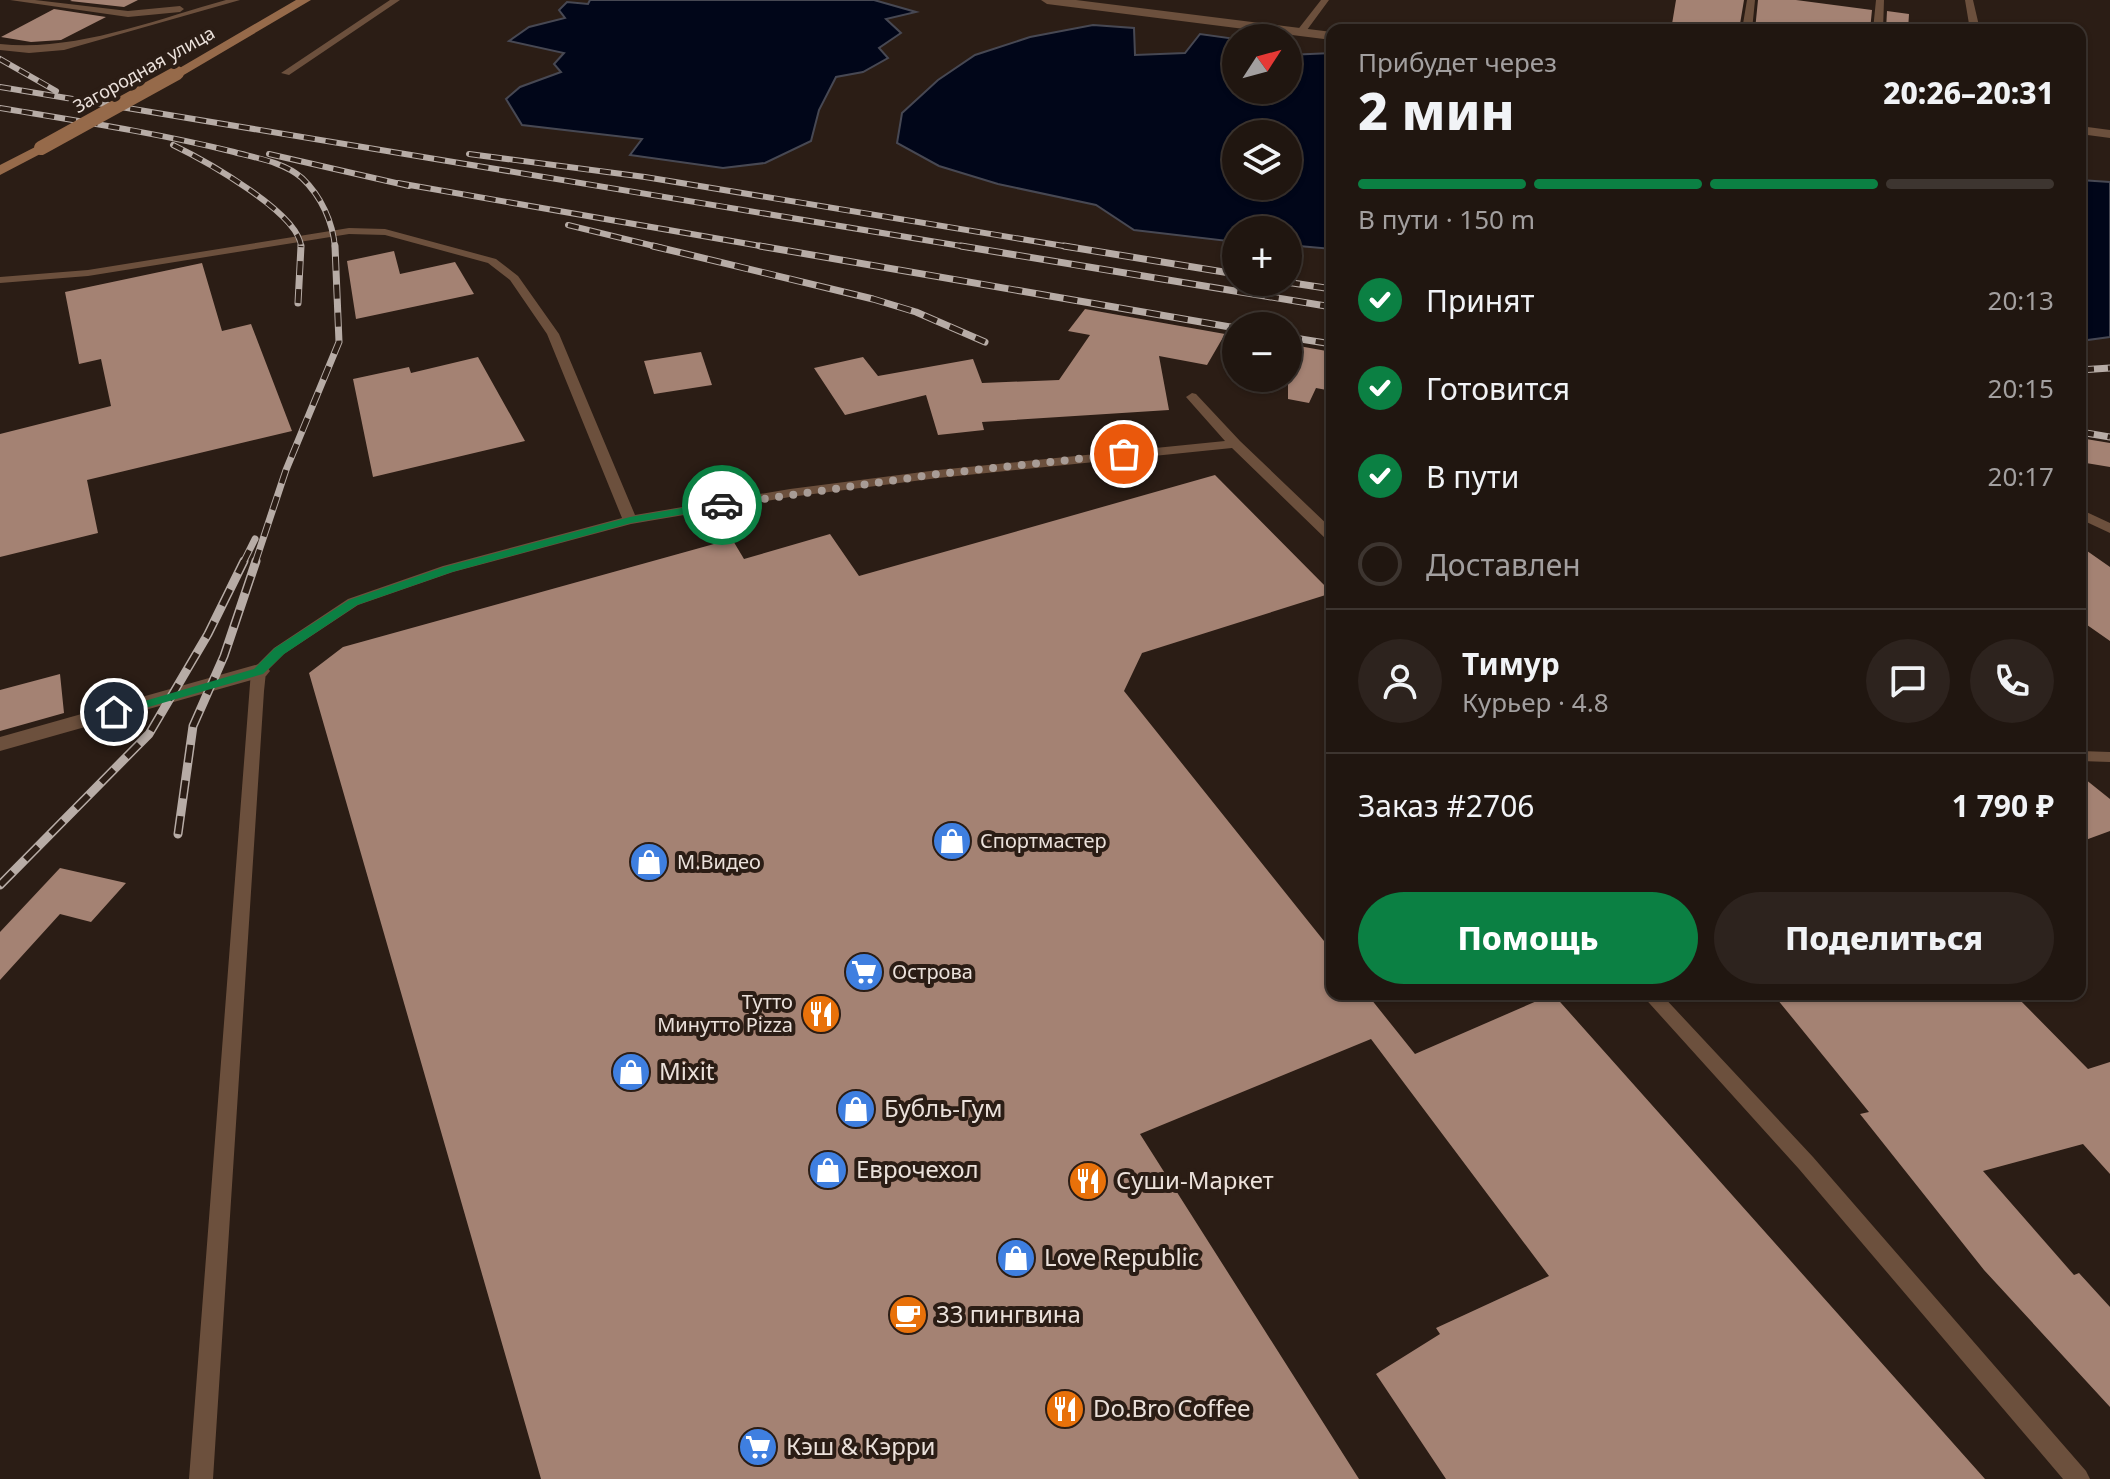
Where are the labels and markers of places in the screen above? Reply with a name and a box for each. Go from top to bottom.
pin [1090,420,1158,488]
pin [80,678,148,746]
shop icon: Спортмастер [931,820,973,862]
place label: Спортмастер [980,827,1107,854]
shop icon: М.Видео [628,841,670,883]
place label: М.Видео [677,848,761,875]
supermarket icon: Острова [843,951,885,993]
place label: Острова [892,958,973,985]
place label: Тутто Минутто Pizza [657,988,793,1038]
restaurant icon: Тутто Минутто Pizza [800,993,842,1035]
shop icon: Mixit [610,1051,652,1093]
place label: Mixit [659,1054,715,1087]
shop icon: Бубль-Гум [835,1088,877,1130]
place label: Бубль-Гум [884,1091,1002,1124]
shop icon: Еврочехол [807,1149,849,1191]
place label: Еврочехол [856,1152,979,1185]
restaurant icon: Суши-Маркет [1067,1160,1109,1202]
place label: Суши-Маркет [1116,1163,1274,1196]
shop icon: Love Republic [995,1237,1037,1279]
place label: Love Republic [1044,1240,1199,1273]
cafe icon: 33 пингвина [887,1294,929,1336]
place label: 33 пингвина [936,1297,1081,1330]
restaurant icon: Do.Bro Coffee [1044,1388,1086,1430]
place label: Do.Bro Coffee [1093,1391,1251,1424]
supermarket icon: Кэш & Кэрри [737,1426,779,1468]
place label: Кэш & Кэрри [786,1429,935,1462]

